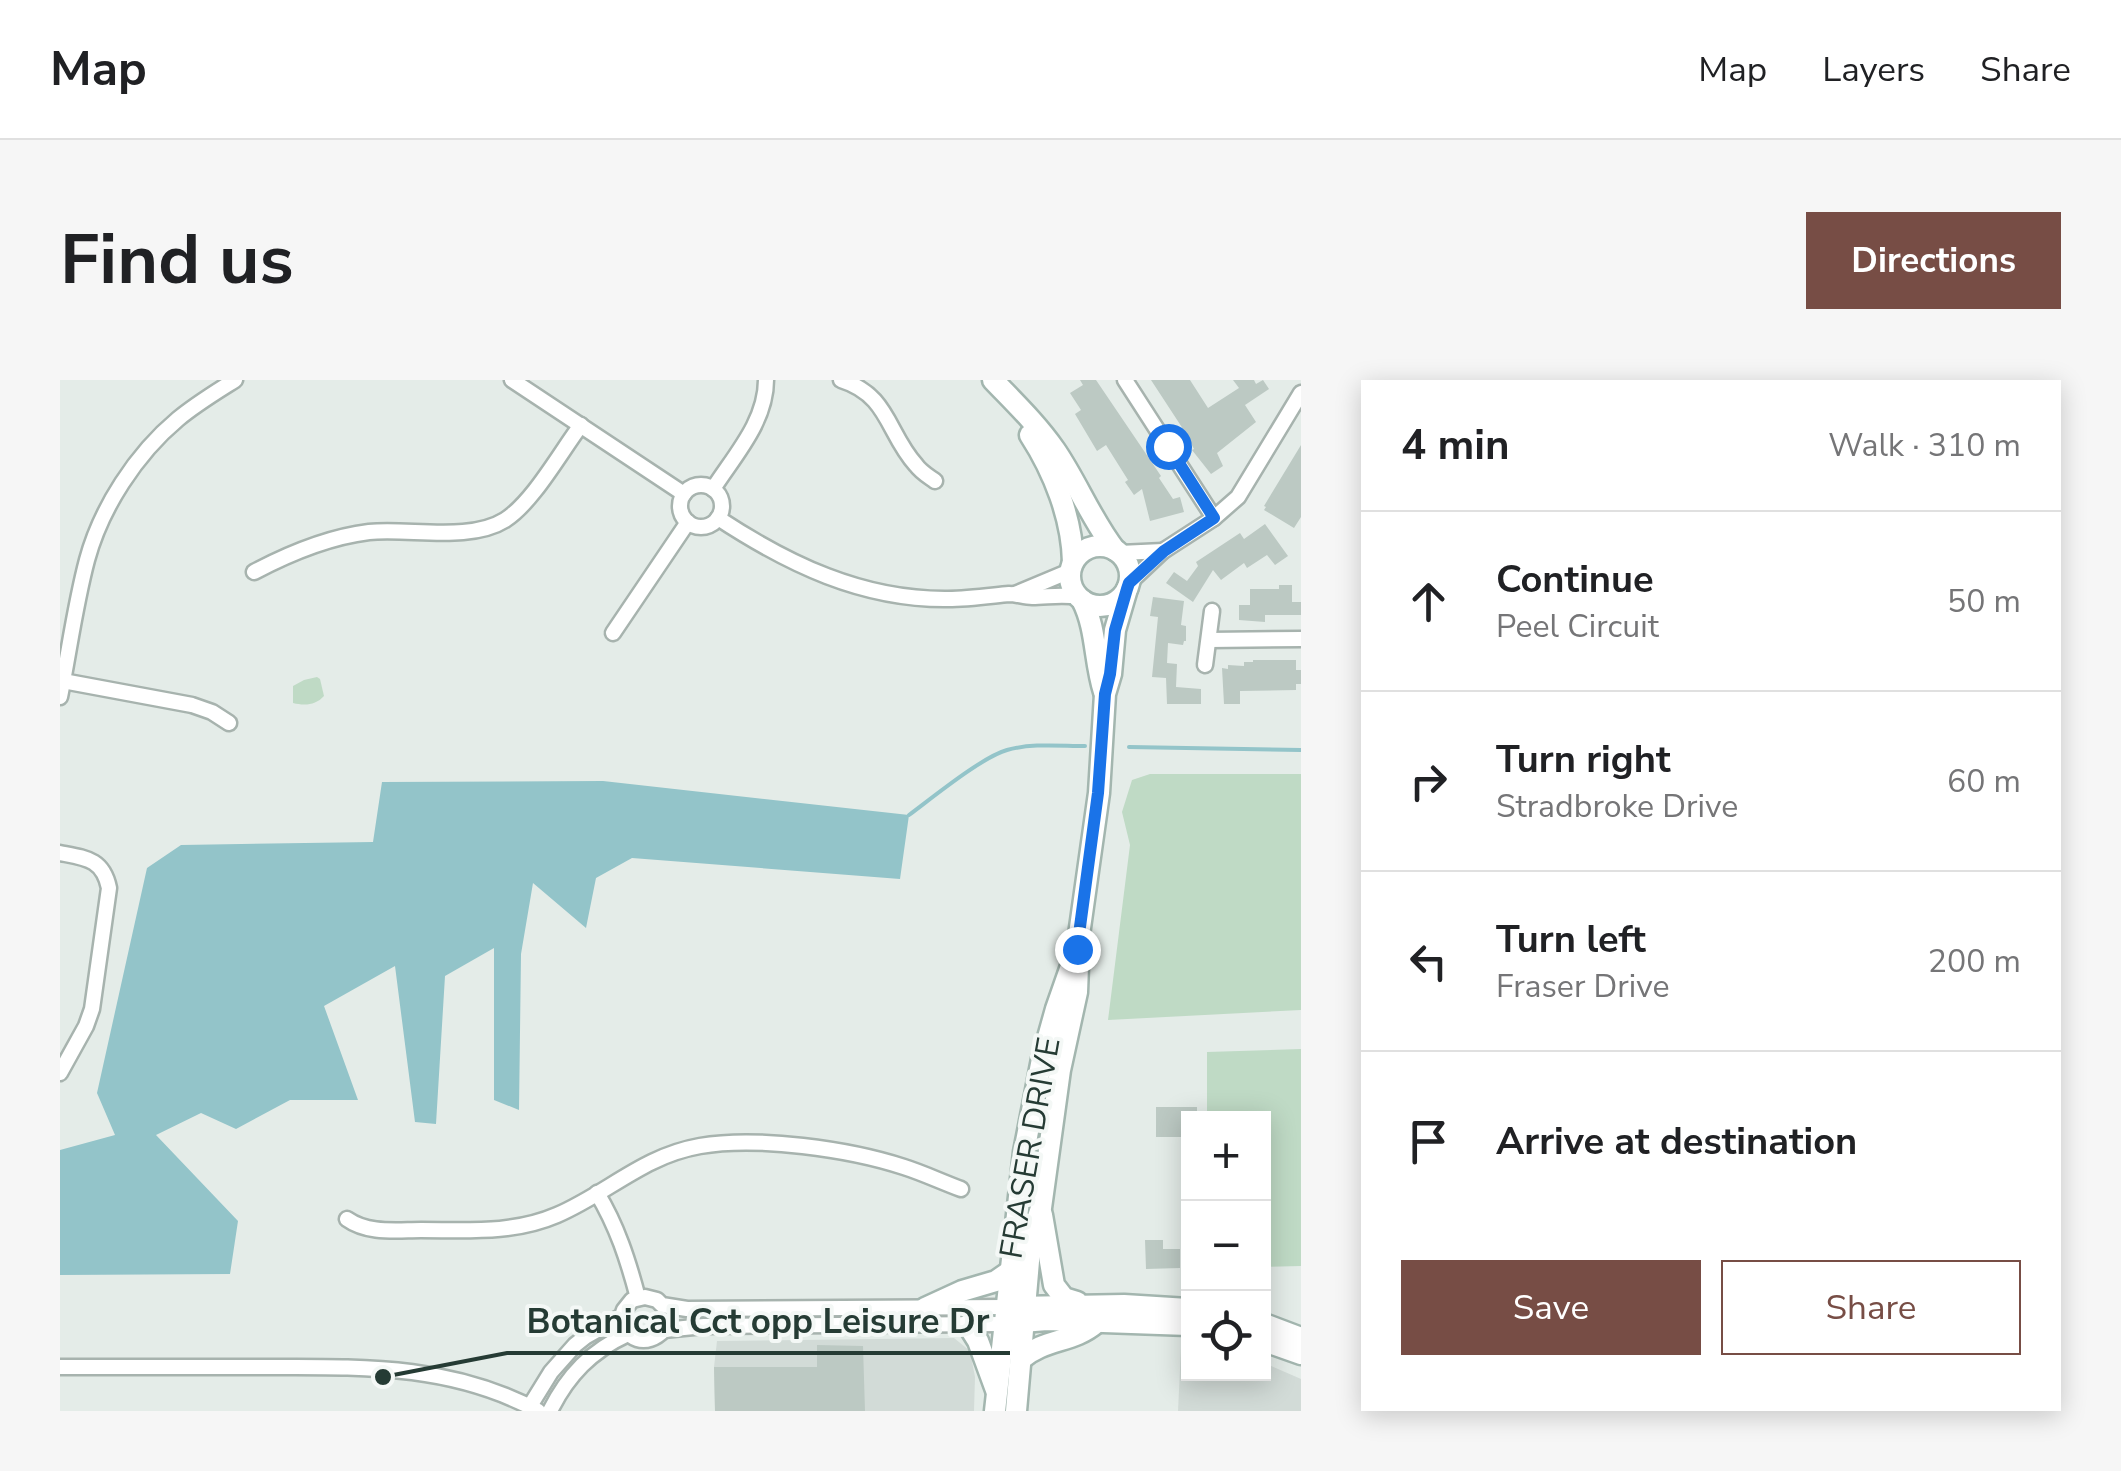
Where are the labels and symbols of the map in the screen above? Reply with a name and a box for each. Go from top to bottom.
route start [1146,424,1192,470]
route end [1055,927,1101,973]
street label: FRASER DRIVE [989,1034,1071,1262]
callout: Botanical Cct opp Leisure Dr [507,1288,1010,1353]
text: Botanical Cct opp Leisure Dr [527,1298,990,1345]

